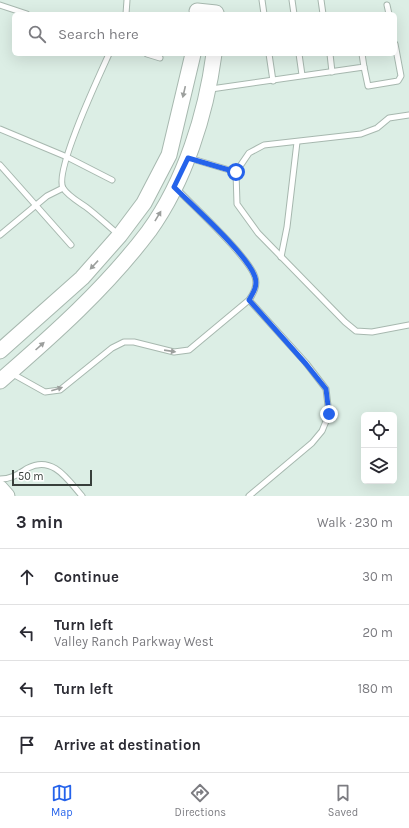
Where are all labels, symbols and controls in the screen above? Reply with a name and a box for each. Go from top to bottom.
search box [12,12,397,56]
icon: search [26,23,48,45]
text: Search here [58,25,139,43]
one-way arrow [181,86,187,98]
route start [227,163,245,181]
one-way arrow [154,210,161,222]
one-way arrow [90,260,99,270]
one-way arrow [34,341,45,350]
one-way arrow [164,348,176,354]
one-way arrow [52,386,64,392]
route end [320,405,338,423]
map controls [361,412,397,484]
button: locate [361,412,397,448]
button: layers [361,448,397,484]
scale bar [12,468,92,487]
text: 50 m [18,470,44,483]
text: 3 min [16,512,63,532]
text: Walk · 230 m [317,515,393,530]
icon: ahead [16,566,38,588]
text: Continue [54,568,119,586]
text: 30 m [362,569,393,584]
text: Turn left [54,616,113,634]
icon: left [16,622,38,644]
text: 20 m [363,625,393,640]
text: Valley Ranch Parkway West [54,634,213,649]
icon: left [16,678,38,700]
text: Turn left [54,680,113,698]
text: 180 m [358,681,393,696]
icon: arrive [16,734,38,756]
text: Arrive at destination [54,736,201,754]
tab: Map [51,782,73,819]
tab: Directions [174,782,226,819]
tab: Saved [328,782,358,819]

